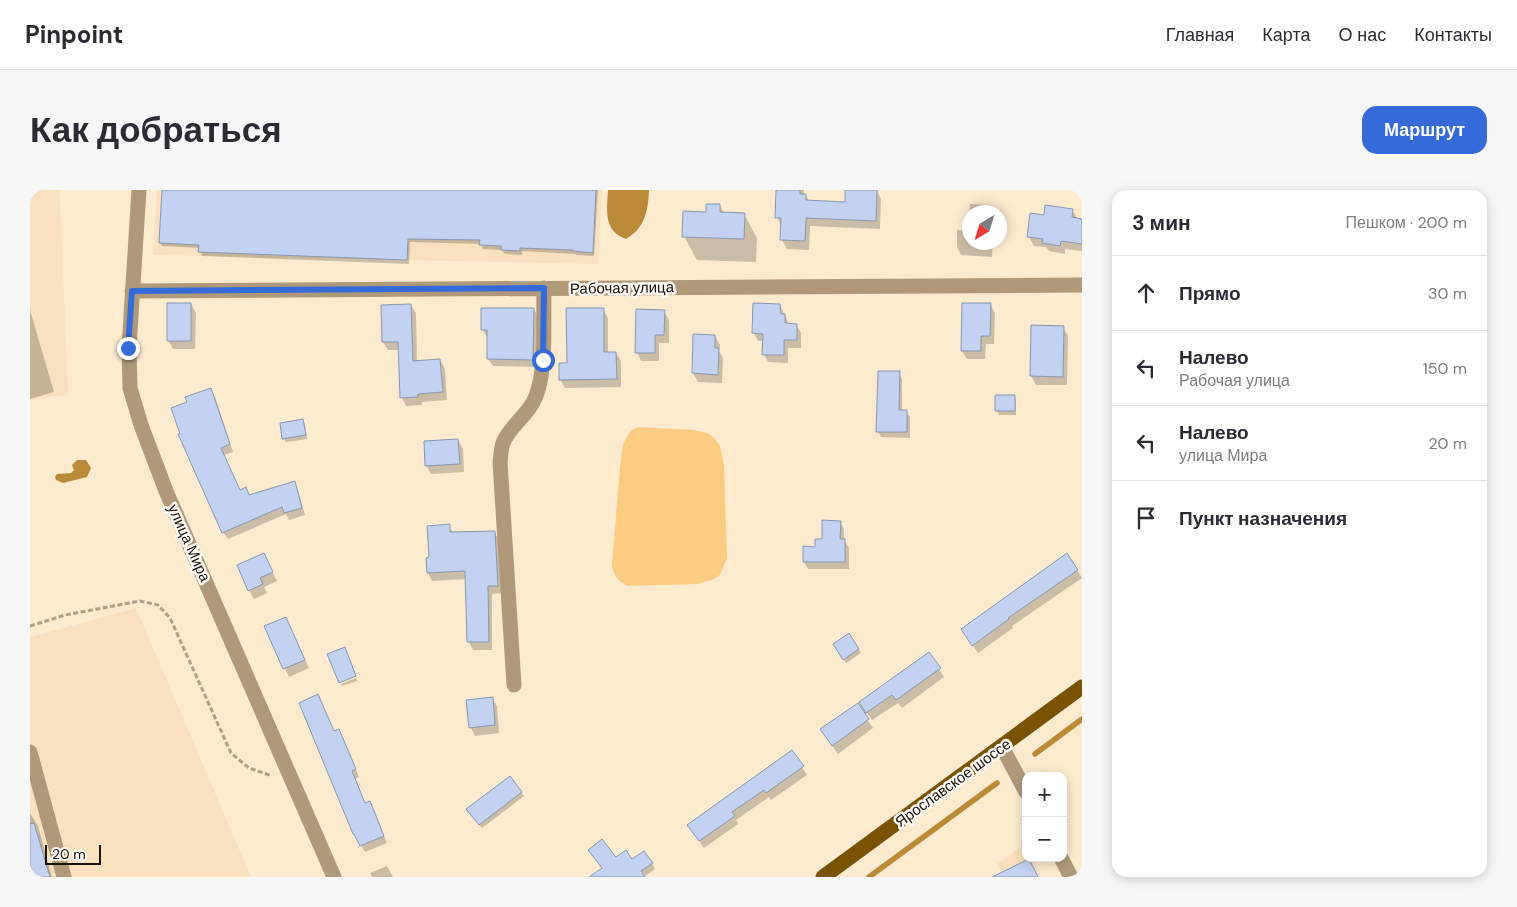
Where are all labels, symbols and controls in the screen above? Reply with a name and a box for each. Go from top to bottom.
text: Pinpoint [25,19,123,50]
text: Главная [1166,23,1234,47]
text: Карта [1262,23,1311,47]
text: О нас [1339,23,1386,47]
text: Контакты [1414,23,1492,47]
button: Маршрут [1362,106,1487,154]
text: Как добраться [30,107,282,153]
north arrow [962,205,1007,250]
text: 3 мин [1132,209,1191,237]
text: Пешком · 200 m [1346,212,1467,233]
street label: Рабочая улица [570,277,675,299]
icon: ahead [1132,279,1160,307]
text: Прямо [1179,281,1241,306]
text: 30 m [1428,283,1467,304]
route end [117,337,140,360]
text: Налево [1179,345,1249,370]
route start [532,349,555,372]
icon: left [1132,354,1160,382]
text: 150 m [1423,358,1467,379]
text: Рабочая улица [1179,370,1290,391]
text: Налево [1179,420,1249,445]
icon: left [1132,429,1160,457]
text: 20 m [1428,433,1467,454]
text: улица Мира [1179,445,1267,466]
street label: улица Мира [163,501,215,585]
icon: arrive [1132,504,1160,532]
text: Пункт назначения [1179,506,1347,531]
street label: Ярославское шоссе [891,734,1015,832]
map controls [1022,772,1067,862]
button: + [1022,772,1067,817]
button: − [1022,817,1067,862]
scale bar [45,842,101,865]
text: 20 m [52,845,86,863]

